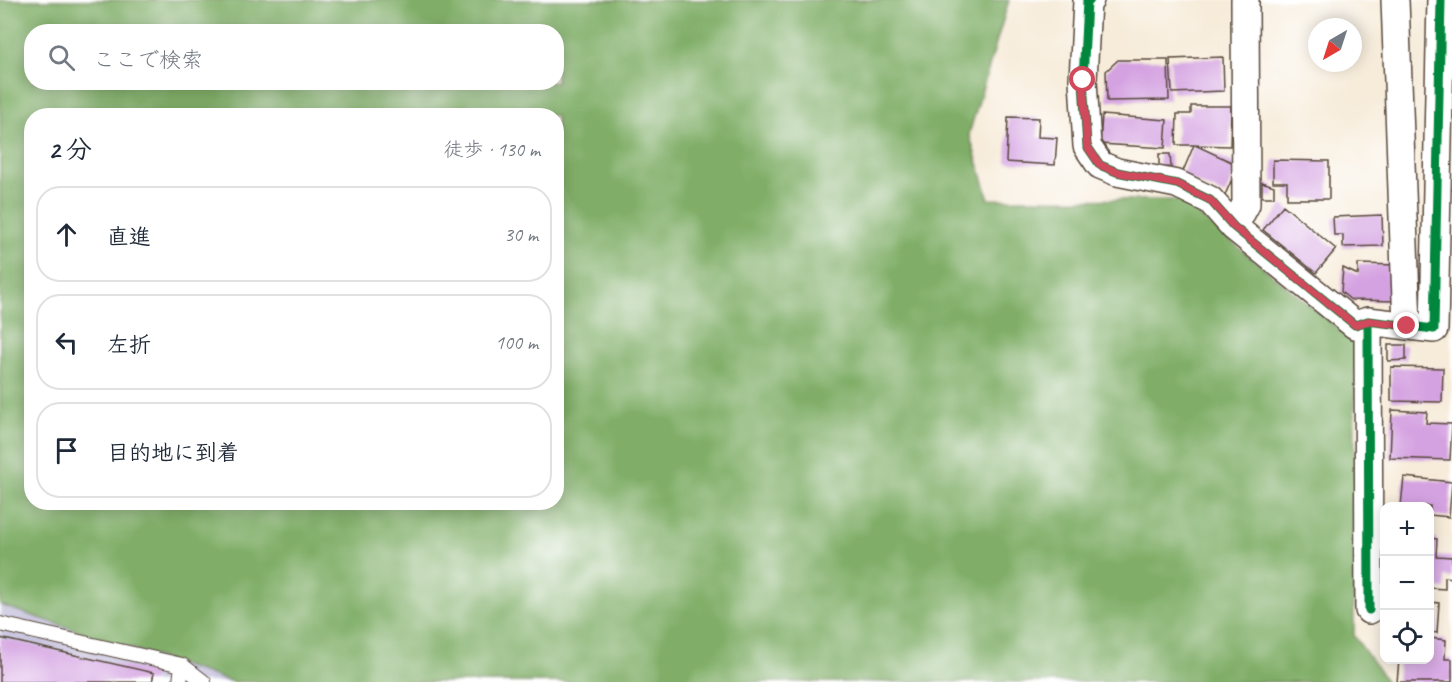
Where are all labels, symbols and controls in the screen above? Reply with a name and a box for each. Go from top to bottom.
north arrow [1308,18,1362,72]
search box [24,24,564,90]
icon: search [45,41,78,74]
text: ここで検索 [93,46,203,74]
route start [1069,66,1095,92]
text: 2 分 [48,133,92,166]
text: 徒歩 · 130 m [444,137,540,162]
icon: ahead [50,218,83,251]
text: 30 m [504,222,538,247]
text: 直進 [107,223,151,251]
route end [1393,312,1419,338]
icon: left [50,326,83,359]
text: 100 m [495,330,538,355]
text: 左折 [107,331,151,359]
icon: arrive [50,434,83,467]
text: 目的地に到着 [107,439,239,467]
map controls [1380,502,1434,664]
button: + [1380,502,1434,556]
button: − [1380,556,1434,610]
button: locate [1380,610,1434,664]

